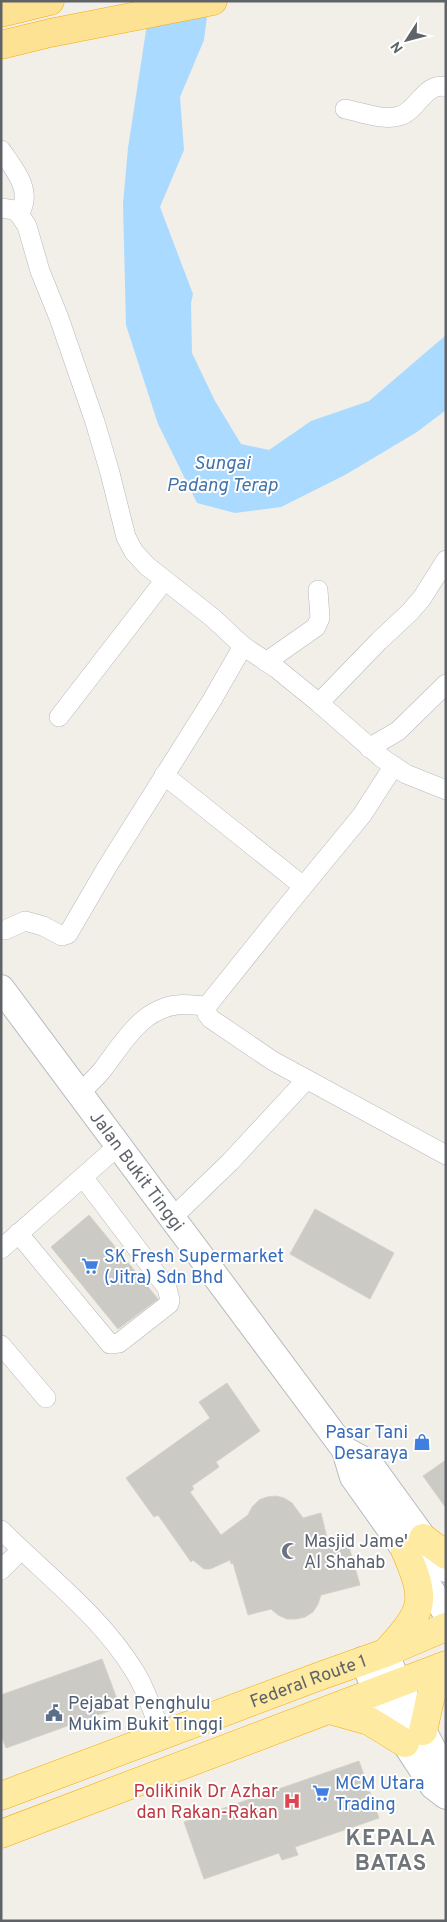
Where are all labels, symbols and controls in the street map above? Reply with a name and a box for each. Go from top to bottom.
north arrow [382,15,432,65]
text: N [388,38,408,56]
water label: Sungai Padang Terap [166,452,278,498]
street label: Jalan Bukit Tinggi [84,1107,188,1237]
place label: SK Fresh Supermarket (Jitra) Sdn Bhd [104,1246,284,1290]
supermarket icon: SK Fresh Supermarket (Jitra) Sdn Bhd [80,1256,100,1276]
place label: Pasar Tani Desaraya [325,1422,408,1466]
shop icon: Pasar Tani Desaraya [412,1432,432,1452]
place label: Masjid Jame' Al Shahab [304,1531,408,1575]
mosque icon: Masjid Jame' Al Shahab [280,1541,300,1561]
street label: Federal Route 1 [247,1650,370,1714]
place label: Pejabat Penghulu Mukim Bukit Tinggi [68,1693,223,1737]
public building icon: Pejabat Penghulu Mukim Bukit Tinggi [44,1703,64,1723]
place label: MCM Utara Trading [335,1773,425,1817]
place label: Polikinik Dr Azhar dan Rakan-Rakan [134,1781,278,1825]
supermarket icon: MCM Utara Trading [311,1783,331,1803]
hospital icon: Polikinik Dr Azhar dan Rakan-Rakan [282,1791,302,1811]
district label: KEPALA BATAS [345,1826,437,1878]

